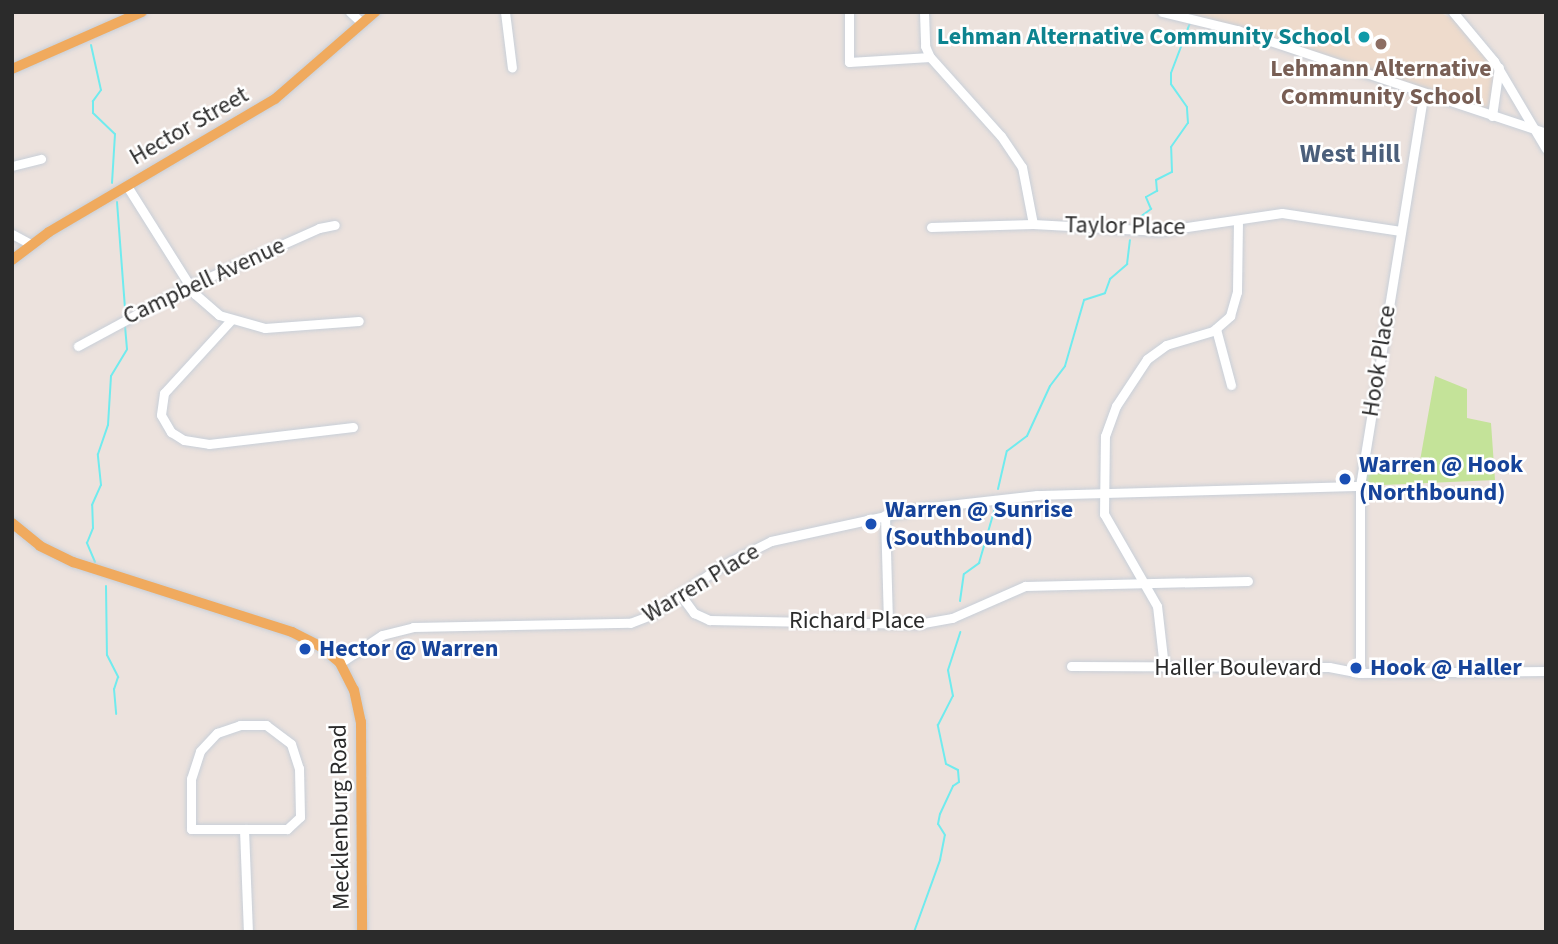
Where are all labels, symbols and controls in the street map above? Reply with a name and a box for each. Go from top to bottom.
place label: Lehman Alternative Community School [937,23,1350,51]
marker: Lehman Alternative Community School [1356,29,1372,45]
marker: Lehmann Alternative Community School [1373,36,1389,52]
place label: Lehmann Alternative Community School [1270,55,1492,111]
street label: Hector Street [125,80,253,172]
district label: West Hill [1300,138,1400,170]
street label: Taylor Place [1064,211,1186,241]
street label: Campbell Avenue [119,231,289,331]
street label: Hook Place [1356,303,1402,419]
place label: Warren @ Hook (Northbound) [1359,451,1523,507]
marker: Warren @ Hook (Northbound) [1337,471,1353,487]
place label: Warren @ Sunrise (Southbound) [885,496,1073,552]
marker: Warren @ Sunrise (Southbound) [863,516,879,532]
street label: Warren Place [637,537,765,629]
street label: Richard Place [789,607,925,635]
place label: Hector @ Warren [319,635,498,663]
marker: Hector @ Warren [297,641,313,657]
street label: Haller Boulevard [1154,654,1322,682]
place label: Hook @ Haller [1370,654,1522,682]
marker: Hook @ Haller [1348,660,1364,676]
street label: Mecklenburg Road [324,724,356,910]

